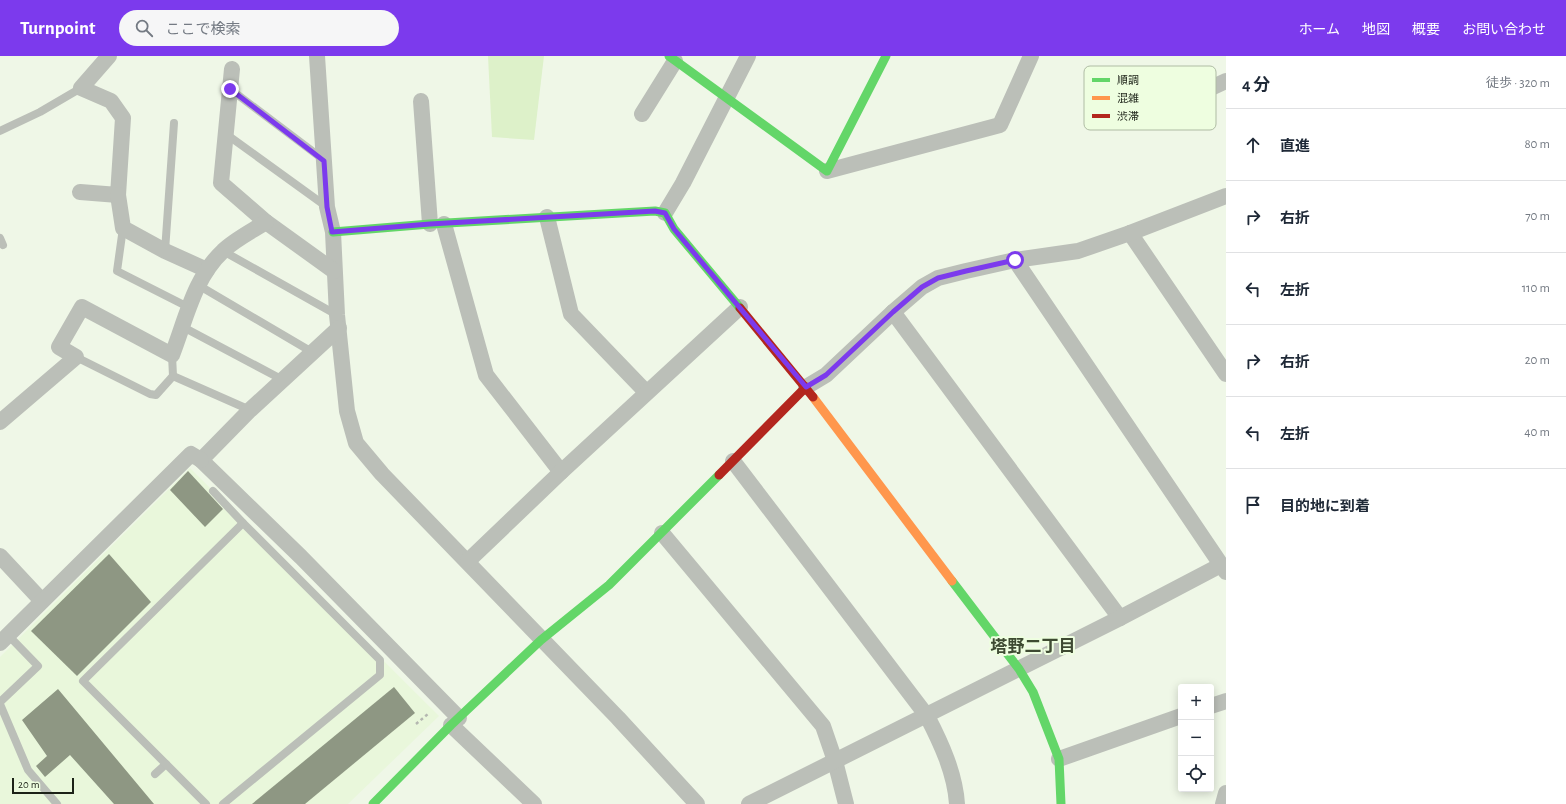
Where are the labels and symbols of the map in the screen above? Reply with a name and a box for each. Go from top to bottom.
legend [1084,66,1216,130]
text: 順調 [1117,75,1139,86]
route end [221,80,239,98]
text: 混雑 [1117,92,1139,104]
text: 渋滞 [1117,111,1139,122]
route start [1006,251,1024,269]
district label: 塔野二丁目 [991,637,1076,655]
scale bar [12,776,74,795]

